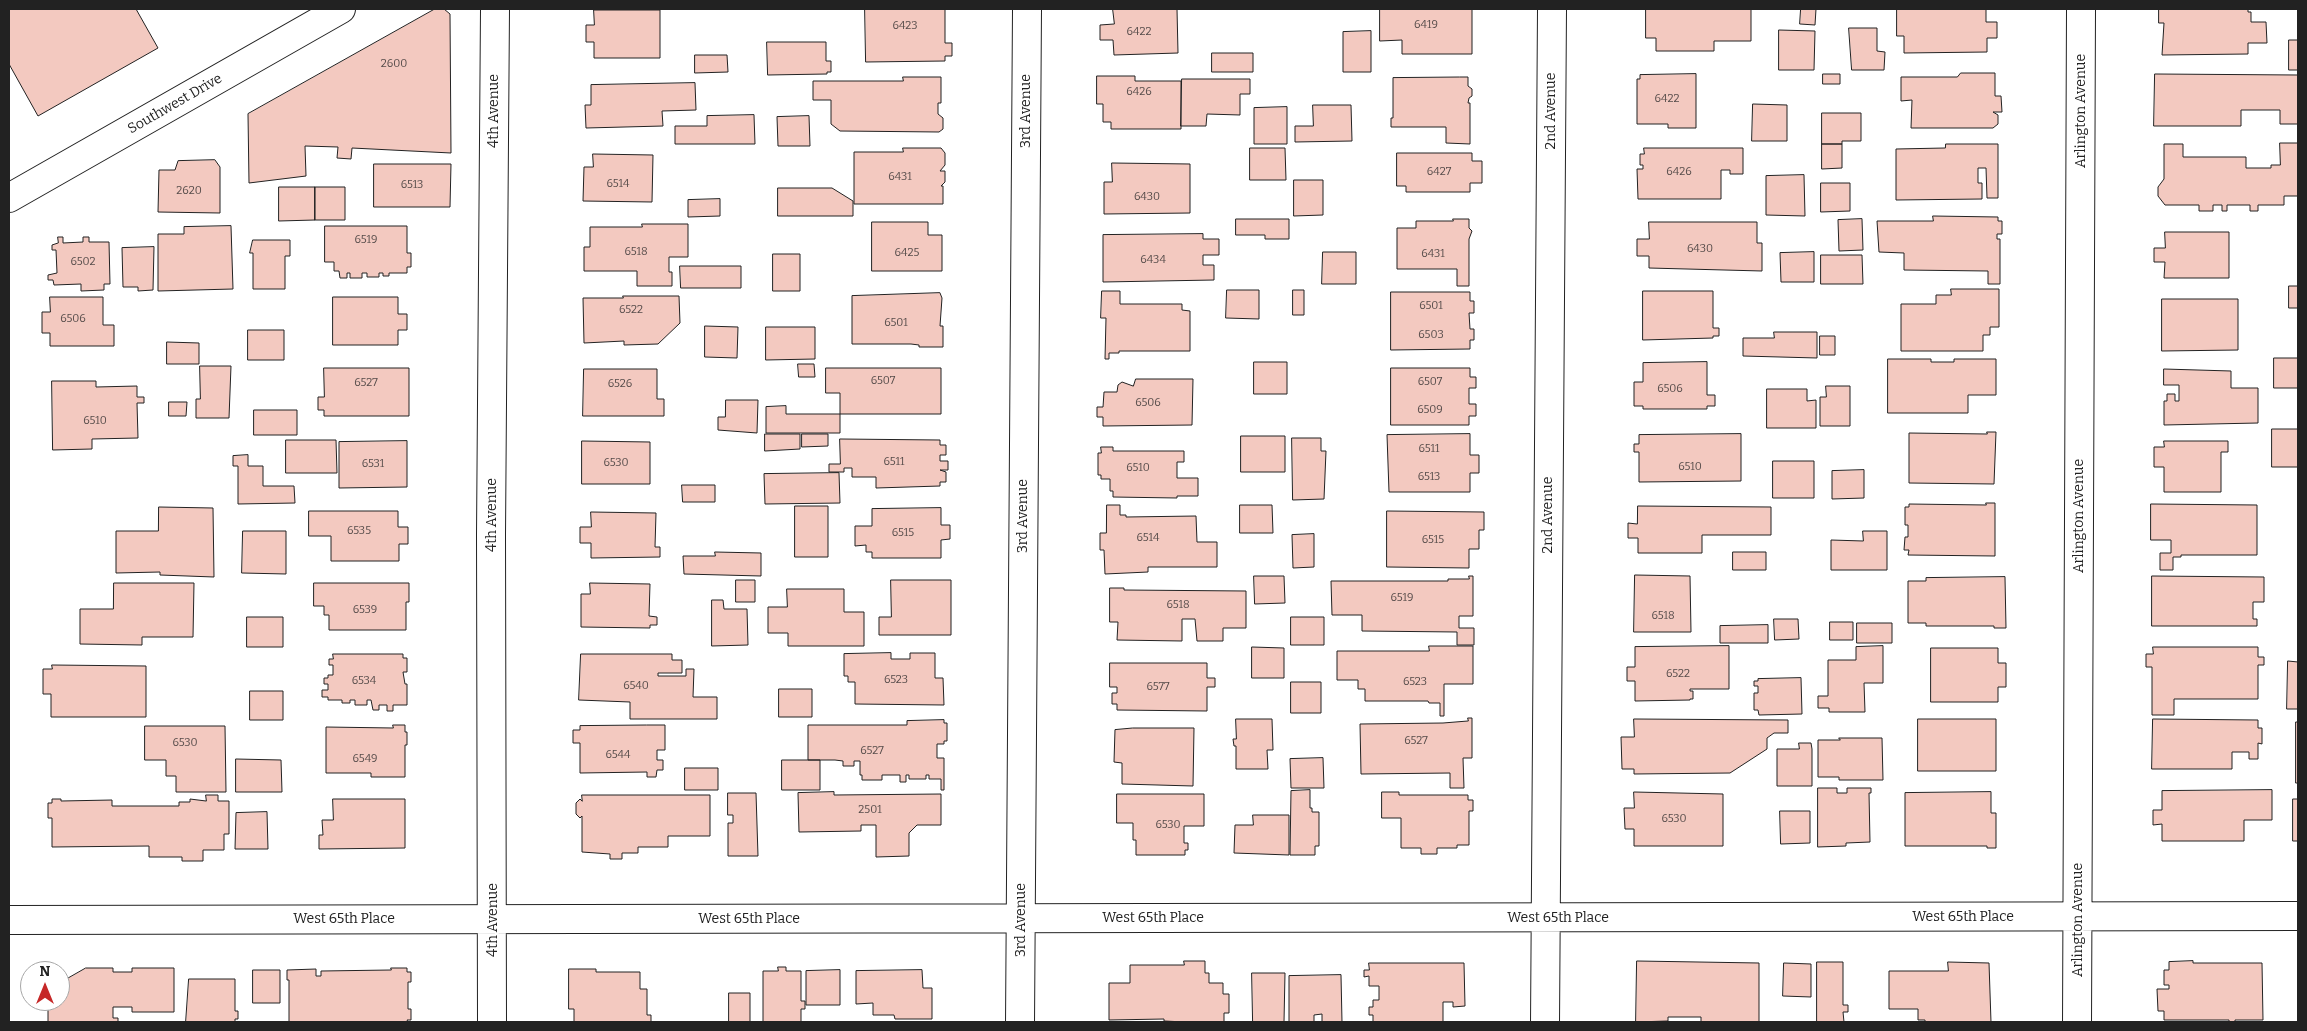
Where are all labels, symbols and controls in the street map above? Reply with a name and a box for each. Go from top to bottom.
house number: 6419 [1414,18,1438,32]
house number: 6423 [892,19,918,33]
house number: 6422 [1127,25,1151,39]
street label: Arlington Avenue [2073,54,2089,168]
house number: 2600 [381,57,407,71]
street label: Southwest Drive [125,70,225,138]
street label: 2nd Avenue [1543,73,1559,149]
street label: 4th Avenue [486,74,502,148]
street label: 3rd Avenue [1018,74,1034,148]
house number: 6426 [1126,85,1152,99]
house number: 6422 [1655,92,1679,106]
house number: 6427 [1427,165,1451,179]
house number: 6426 [1666,165,1692,179]
house number: 6431 [888,170,912,184]
house number: 6514 [607,177,629,191]
house number: 6513 [401,178,423,192]
house number: 2620 [176,184,202,198]
house number: 6430 [1134,190,1160,204]
house number: 6519 [355,233,377,247]
house number: 6430 [1687,242,1713,256]
house number: 6518 [624,245,648,259]
house number: 6425 [895,246,919,260]
house number: 6431 [1421,247,1445,261]
house number: 6434 [1140,253,1166,267]
house number: 6502 [70,255,96,269]
house number: 6501 [1419,299,1443,313]
house number: 6522 [619,303,643,317]
house number: 6506 [60,312,86,326]
house number: 6501 [884,316,908,330]
house number: 6503 [1418,328,1444,342]
house number: 6507 [871,374,895,388]
house number: 6507 [1418,375,1442,389]
house number: 6527 [354,376,378,390]
house number: 6526 [608,377,632,391]
house number: 6506 [1657,382,1683,396]
house number: 6506 [1135,396,1161,410]
house number: 6509 [1417,403,1443,417]
house number: 6510 [83,414,107,428]
house number: 6511 [1419,442,1439,456]
house number: 6511 [884,455,904,469]
house number: 6530 [603,456,629,470]
house number: 6531 [362,457,384,471]
street label: Arlington Avenue [2071,459,2087,573]
house number: 6510 [1678,460,1702,474]
house number: 6510 [1126,461,1150,475]
house number: 6513 [1418,470,1440,484]
street label: 2nd Avenue [1540,477,1556,553]
street label: 4th Avenue [484,478,500,552]
street label: 3rd Avenue [1015,479,1031,553]
house number: 6535 [347,524,371,538]
house number: 6515 [892,526,914,540]
house number: 6514 [1137,531,1159,545]
house number: 6515 [1422,533,1444,547]
house number: 6519 [1391,591,1413,605]
house number: 6518 [1166,598,1190,612]
house number: 6539 [353,603,377,617]
house number: 6518 [1651,609,1675,623]
house number: 6522 [1666,667,1690,681]
house number: 6523 [884,673,908,687]
house number: 6534 [352,674,376,688]
house number: 6523 [1403,675,1427,689]
house number: 6540 [623,679,649,693]
house number: 6577 [1147,680,1169,694]
house number: 6527 [1404,734,1428,748]
house number: 6530 [172,736,198,750]
house number: 6527 [860,744,884,758]
house number: 6544 [605,748,631,762]
house number: 6549 [353,752,377,766]
house number: 2501 [858,803,882,817]
house number: 6530 [1661,812,1687,826]
house number: 6530 [1155,818,1181,832]
street label: Arlington Avenue [2070,863,2086,977]
street label: 4th Avenue [485,883,501,957]
street label: 3rd Avenue [1013,883,1029,957]
street label: West 65th Place [1912,909,2014,925]
street label: West 65th Place [1102,910,1204,926]
street label: West 65th Place [1507,910,1609,926]
street label: West 65th Place [293,911,395,927]
street label: West 65th Place [698,911,800,927]
north arrow [20,961,70,1011]
text: N [40,963,50,980]

